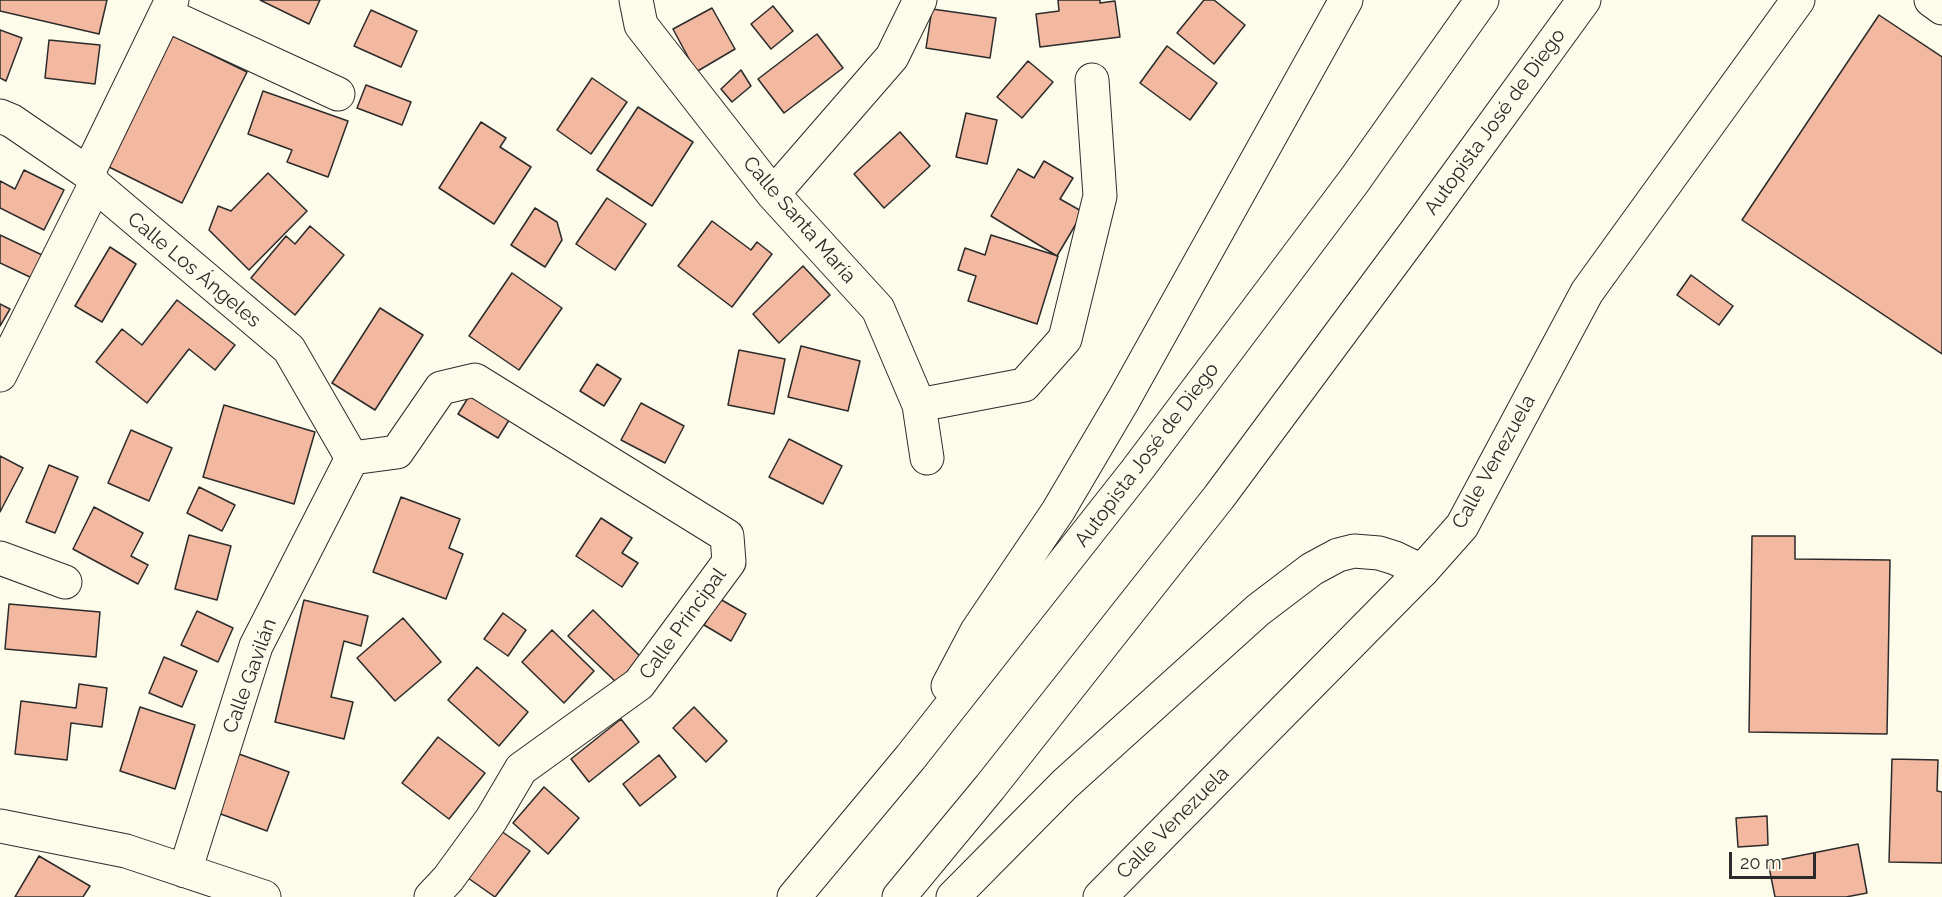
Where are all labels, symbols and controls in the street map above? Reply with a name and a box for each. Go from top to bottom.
street label: Autopista José de Diego [1419,24,1571,220]
street label: Calle Santa María [737,152,861,288]
street label: Calle Los Ángeles [122,207,266,333]
street label: Autopista José de Diego [1070,358,1224,552]
street label: Calle Venezuela [1447,391,1541,533]
street label: Calle Principal [635,564,731,684]
street label: Calle Gavilán [218,615,282,737]
street label: Calle Venezuela [1112,762,1234,884]
scale bar [1732,840,1819,878]
text: 20 m [1740,852,1782,873]

